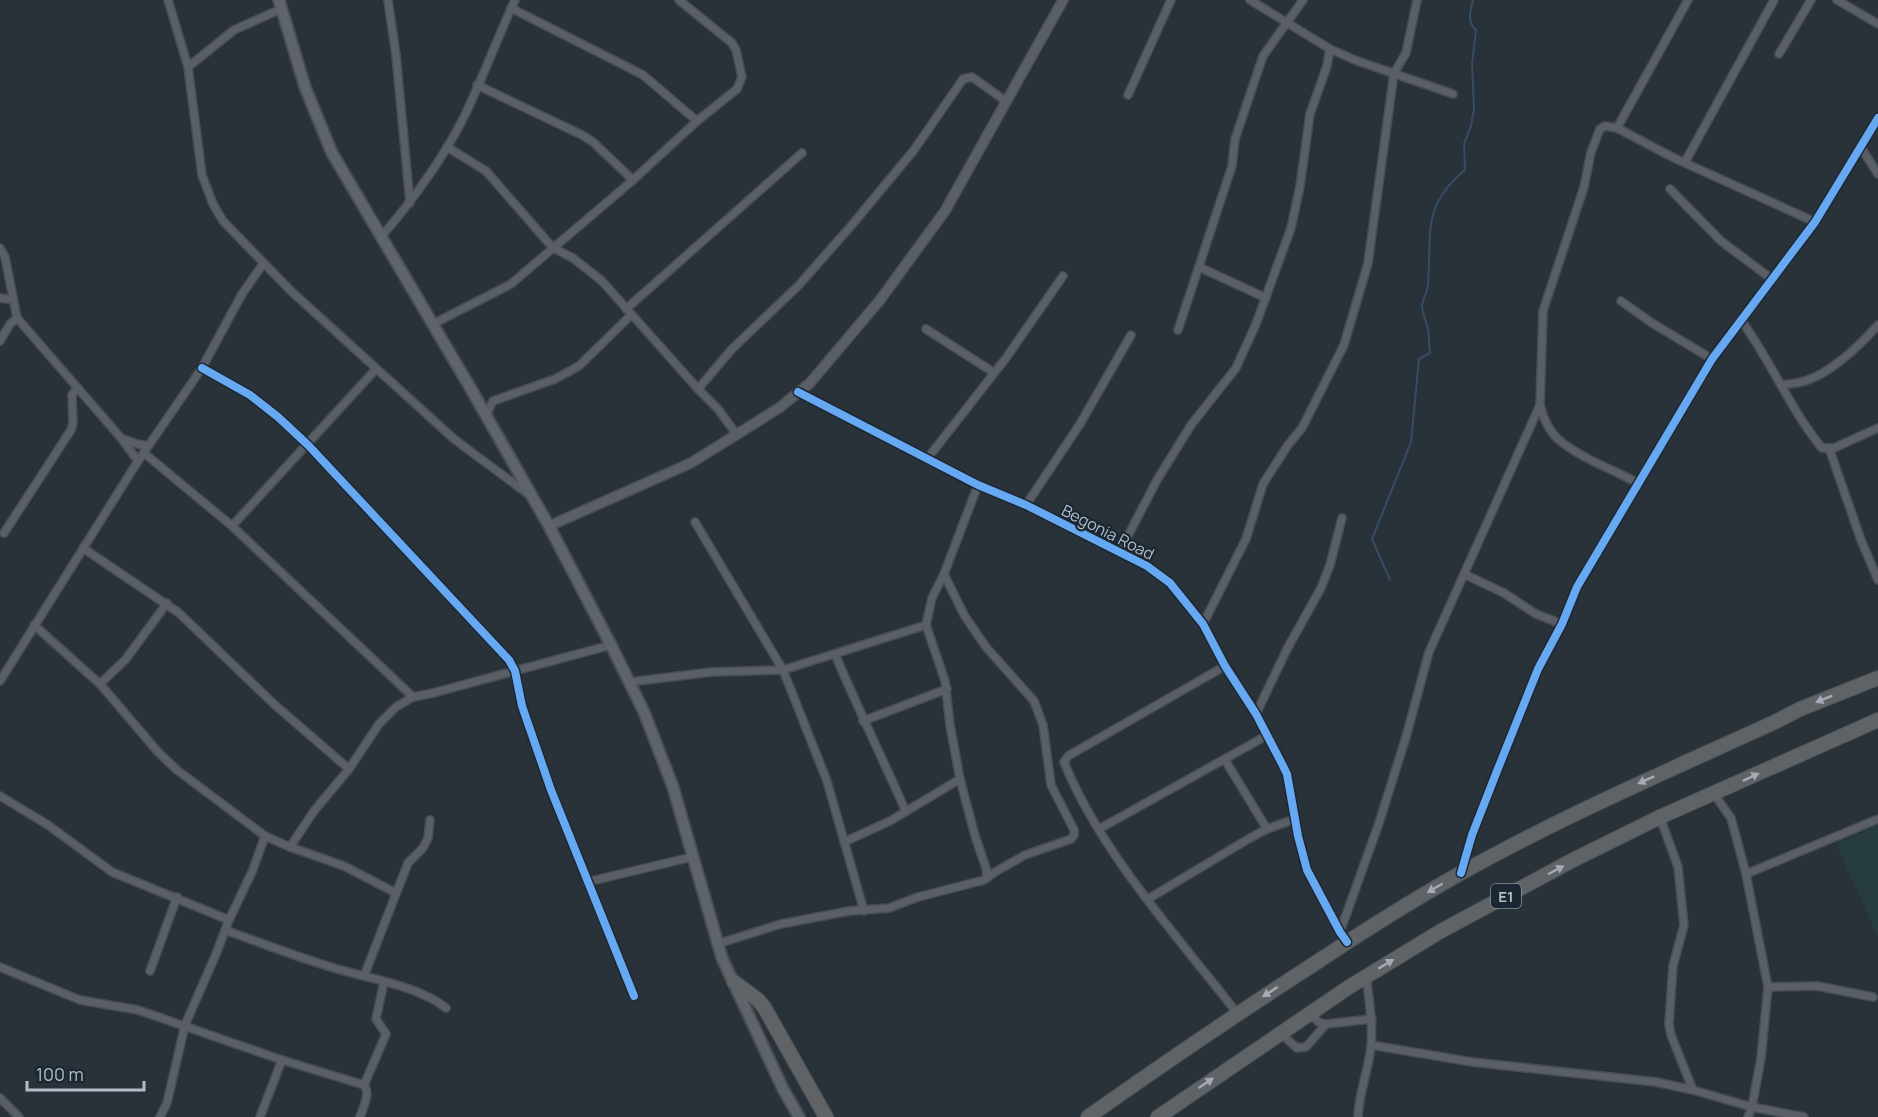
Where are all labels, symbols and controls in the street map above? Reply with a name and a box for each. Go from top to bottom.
street label: Begonia Road [1058,499,1158,565]
one-way arrow [1814,695,1832,705]
one-way arrow [1743,772,1760,781]
one-way arrow [1637,775,1655,785]
one-way arrow [1547,865,1565,875]
one-way arrow [1427,882,1443,893]
road number: E1 [1491,884,1521,908]
one-way arrow [1378,959,1395,969]
one-way arrow [1263,986,1279,998]
scale bar [27,1054,144,1092]
text: 100 m [36,1062,84,1086]
one-way arrow [1197,1077,1213,1089]

